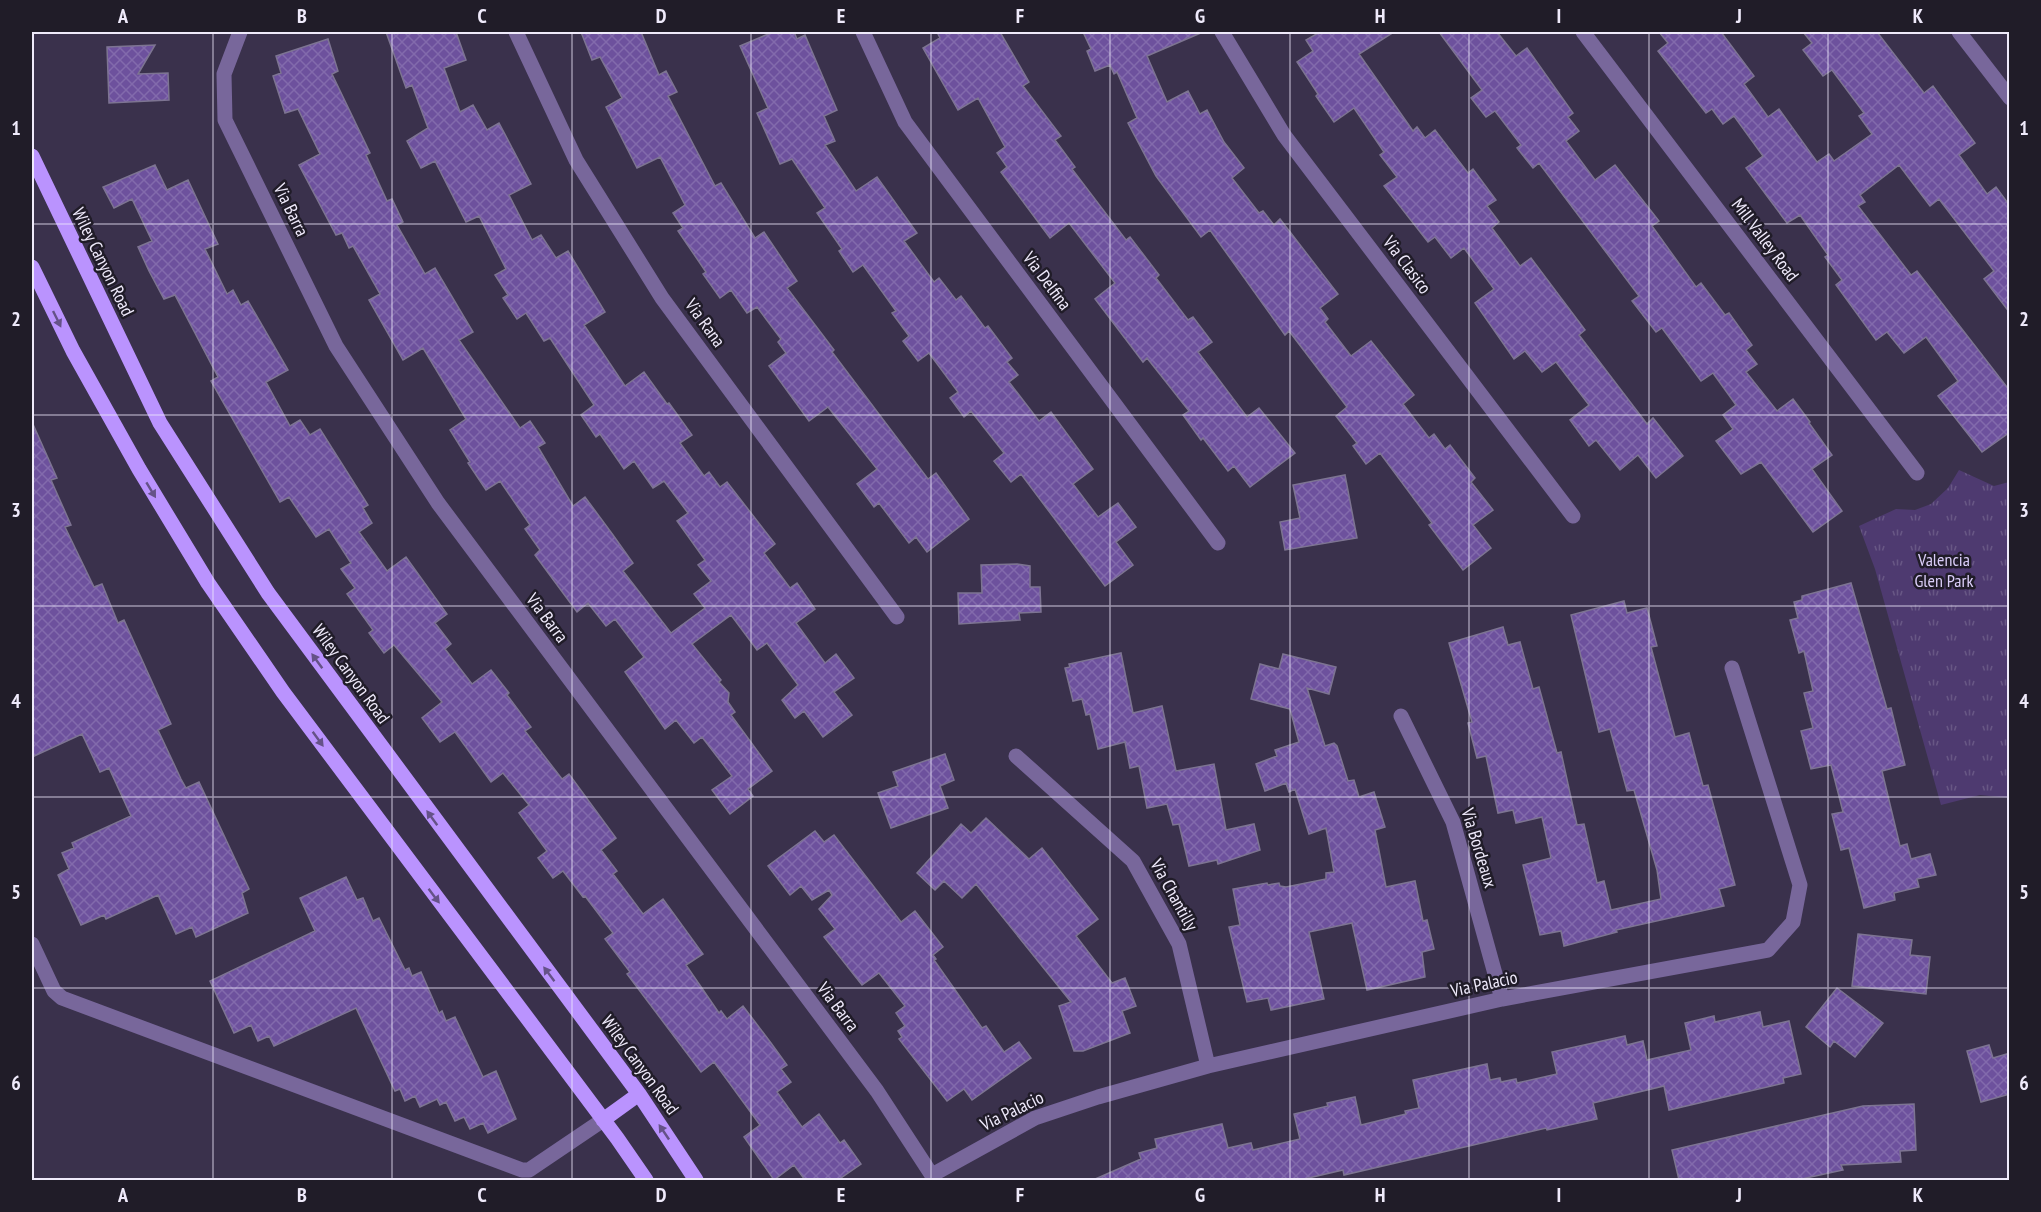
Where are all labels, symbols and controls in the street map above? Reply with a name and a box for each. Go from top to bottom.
text: A [117,3,129,29]
text: B [297,3,307,29]
text: C [477,3,487,29]
text: D [656,3,667,29]
text: E [837,3,845,29]
text: F [1016,3,1024,29]
text: G [1195,3,1205,29]
text: H [1375,3,1385,29]
text: I [1557,3,1561,29]
text: J [1735,3,1742,29]
text: K [1913,3,1924,29]
text: 1 [11,115,21,141]
text: 1 [2019,115,2029,141]
street label: Via Barra [268,179,314,240]
street label: Mill Valley Road [1727,194,1804,286]
street label: Wiley Canyon Road [67,204,140,320]
street label: Via Clasico [1378,230,1437,298]
street label: Via Delfina [1017,246,1077,314]
street label: Via Rana [680,293,731,351]
text: 2 [11,306,21,332]
text: 2 [2019,306,2029,332]
one-way arrow [53,311,62,328]
one-way arrow [146,482,157,498]
text: 3 [11,497,21,523]
text: 3 [2019,497,2029,523]
park label: Valencia Glen Park [1915,548,1973,592]
street label: Via Barra [521,588,573,647]
street label: Wiley Canyon Road [308,619,395,728]
one-way arrow [311,653,323,669]
text: 4 [11,688,21,714]
text: 4 [2019,688,2029,714]
one-way arrow [312,731,324,747]
street label: Via Bordeaux [1456,804,1503,891]
one-way arrow [427,811,439,826]
street label: Via Chantilly [1145,854,1204,935]
text: 5 [11,879,21,905]
text: 5 [2019,879,2029,905]
one-way arrow [428,888,440,903]
street label: Via Palacio [1447,965,1520,1002]
one-way arrow [543,967,555,983]
street label: Via Barra [812,977,864,1036]
street label: Wiley Canyon Road [597,1010,684,1119]
text: 6 [11,1070,21,1096]
text: 6 [2019,1070,2029,1096]
street label: Via Palacio [975,1085,1047,1136]
one-way arrow [659,1124,670,1140]
text: A [117,1182,129,1208]
text: B [297,1182,307,1208]
text: C [477,1182,487,1208]
text: D [656,1182,667,1208]
text: E [837,1182,845,1208]
text: F [1016,1182,1024,1208]
text: G [1195,1182,1205,1208]
text: H [1375,1182,1385,1208]
text: I [1557,1182,1561,1208]
text: J [1735,1182,1742,1208]
text: K [1913,1182,1924,1208]

